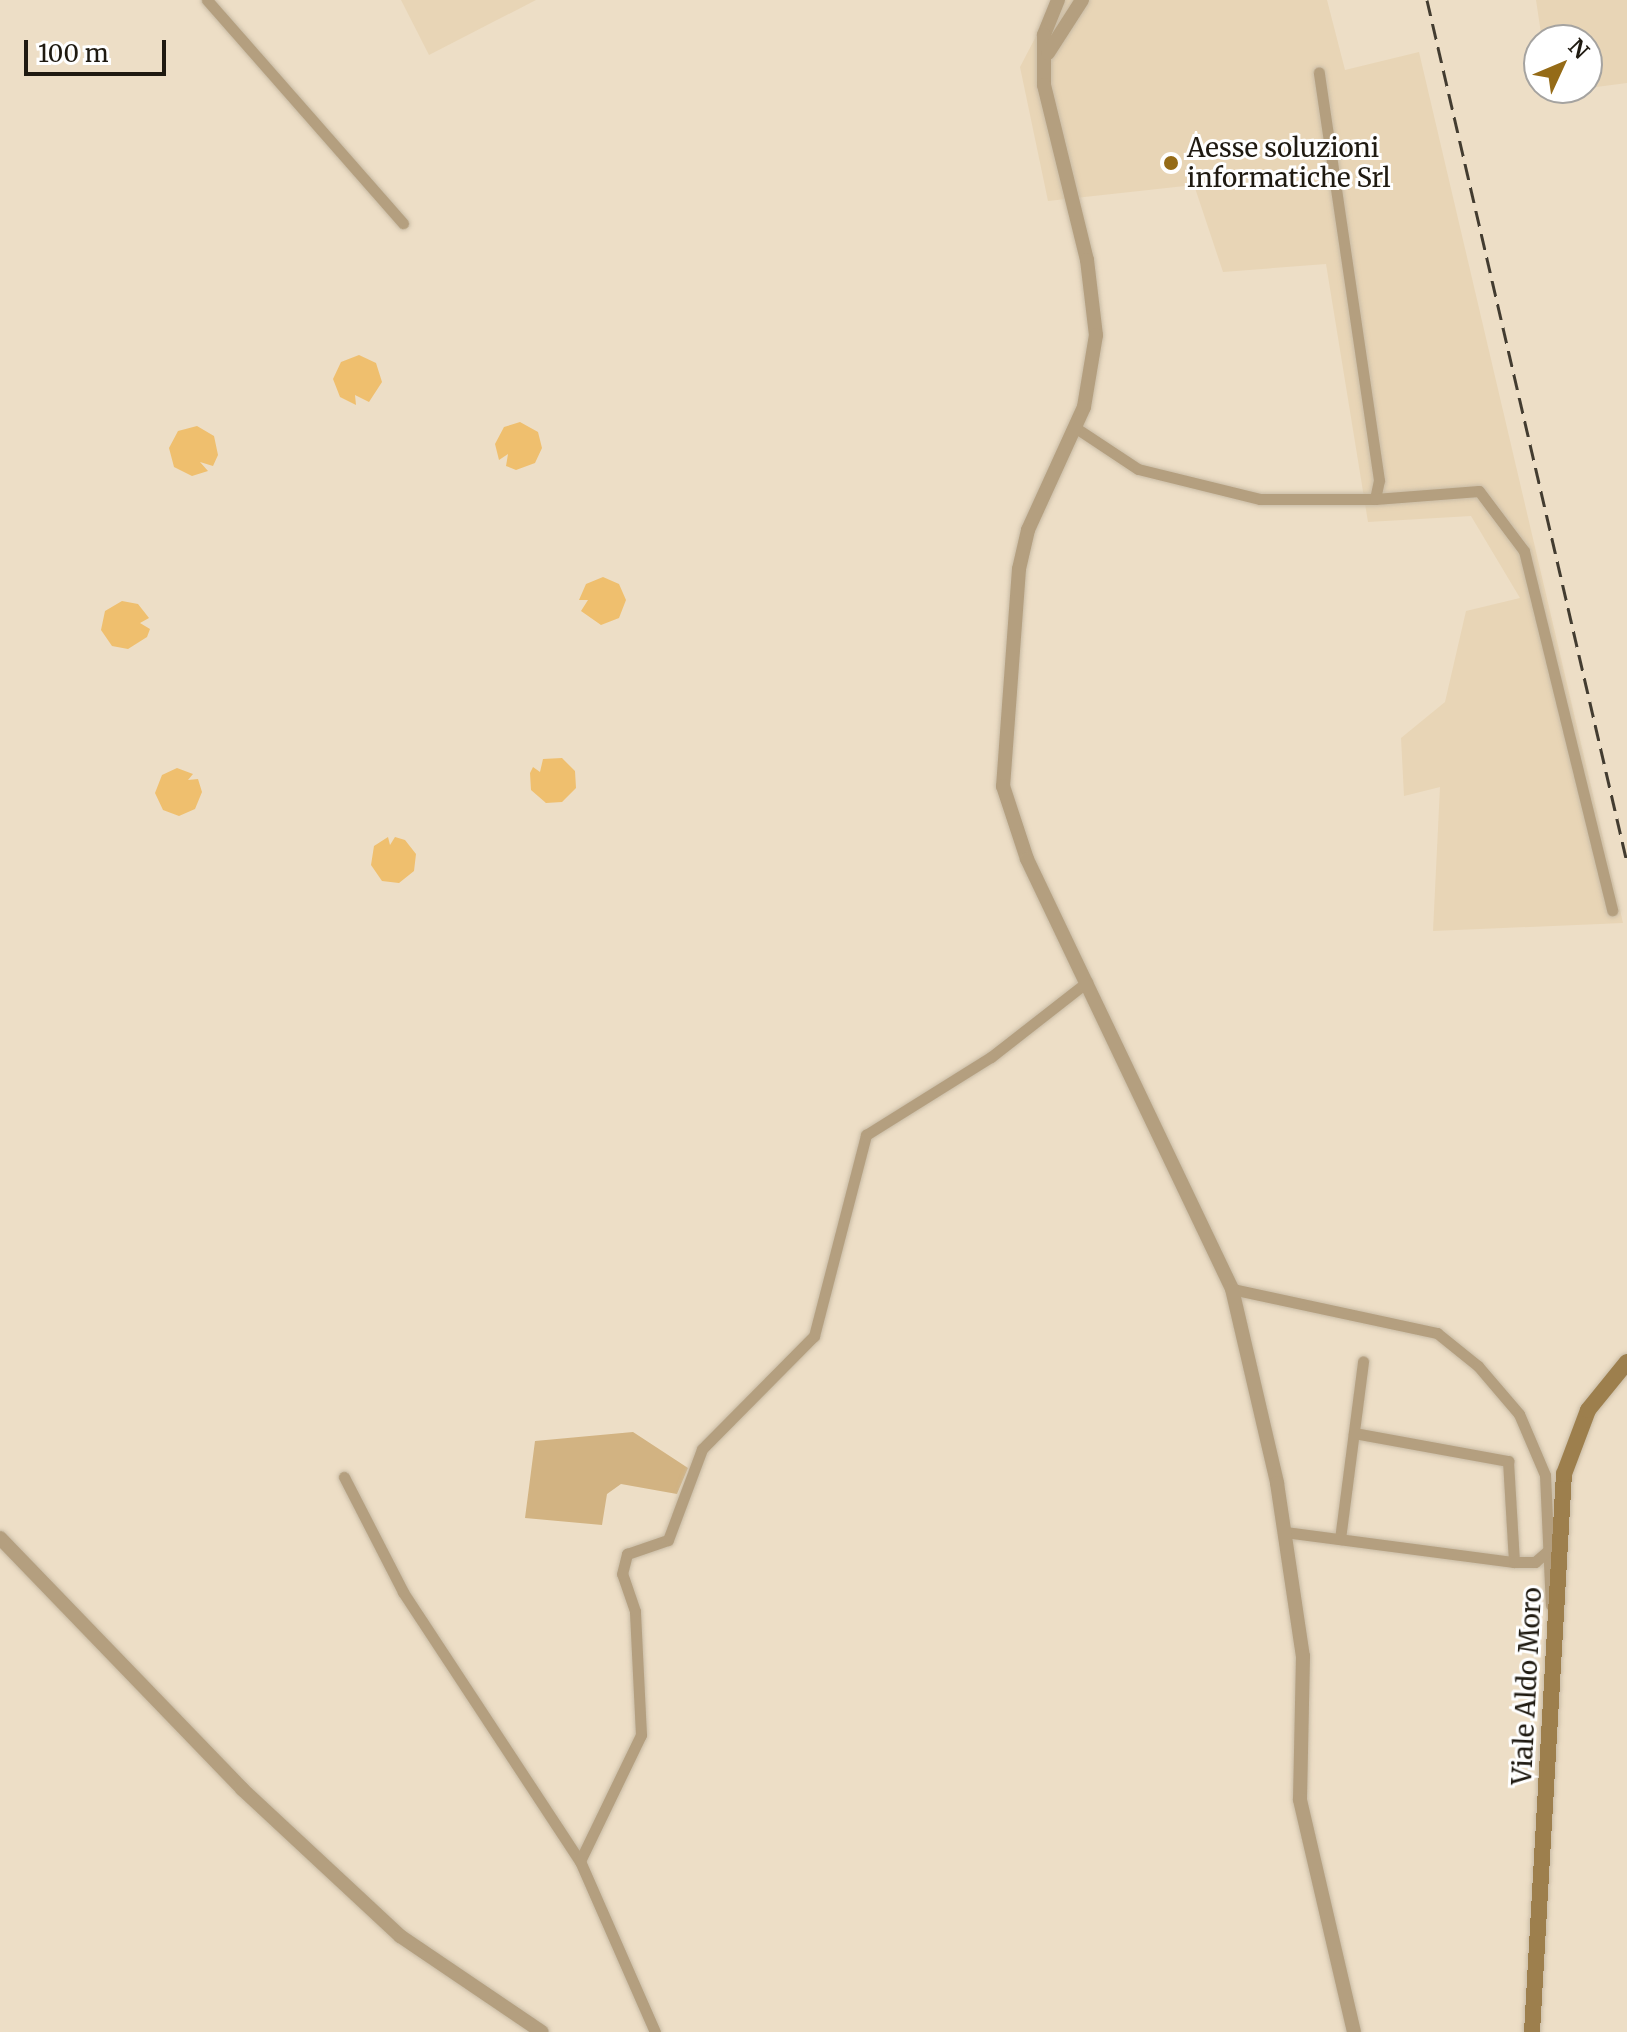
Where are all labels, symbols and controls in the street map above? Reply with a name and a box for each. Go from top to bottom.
scale bar [28,24,170,74]
north arrow [1523,24,1603,104]
text: N [1563,33,1595,65]
text: 100 m [38,38,108,69]
place label: Aesse soluzioni informatiche Srl [1187,132,1391,194]
marker: Aesse soluzioni informatiche Srl [1162,154,1180,172]
street label: Viale Aldo Moro [1506,1586,1548,1786]

